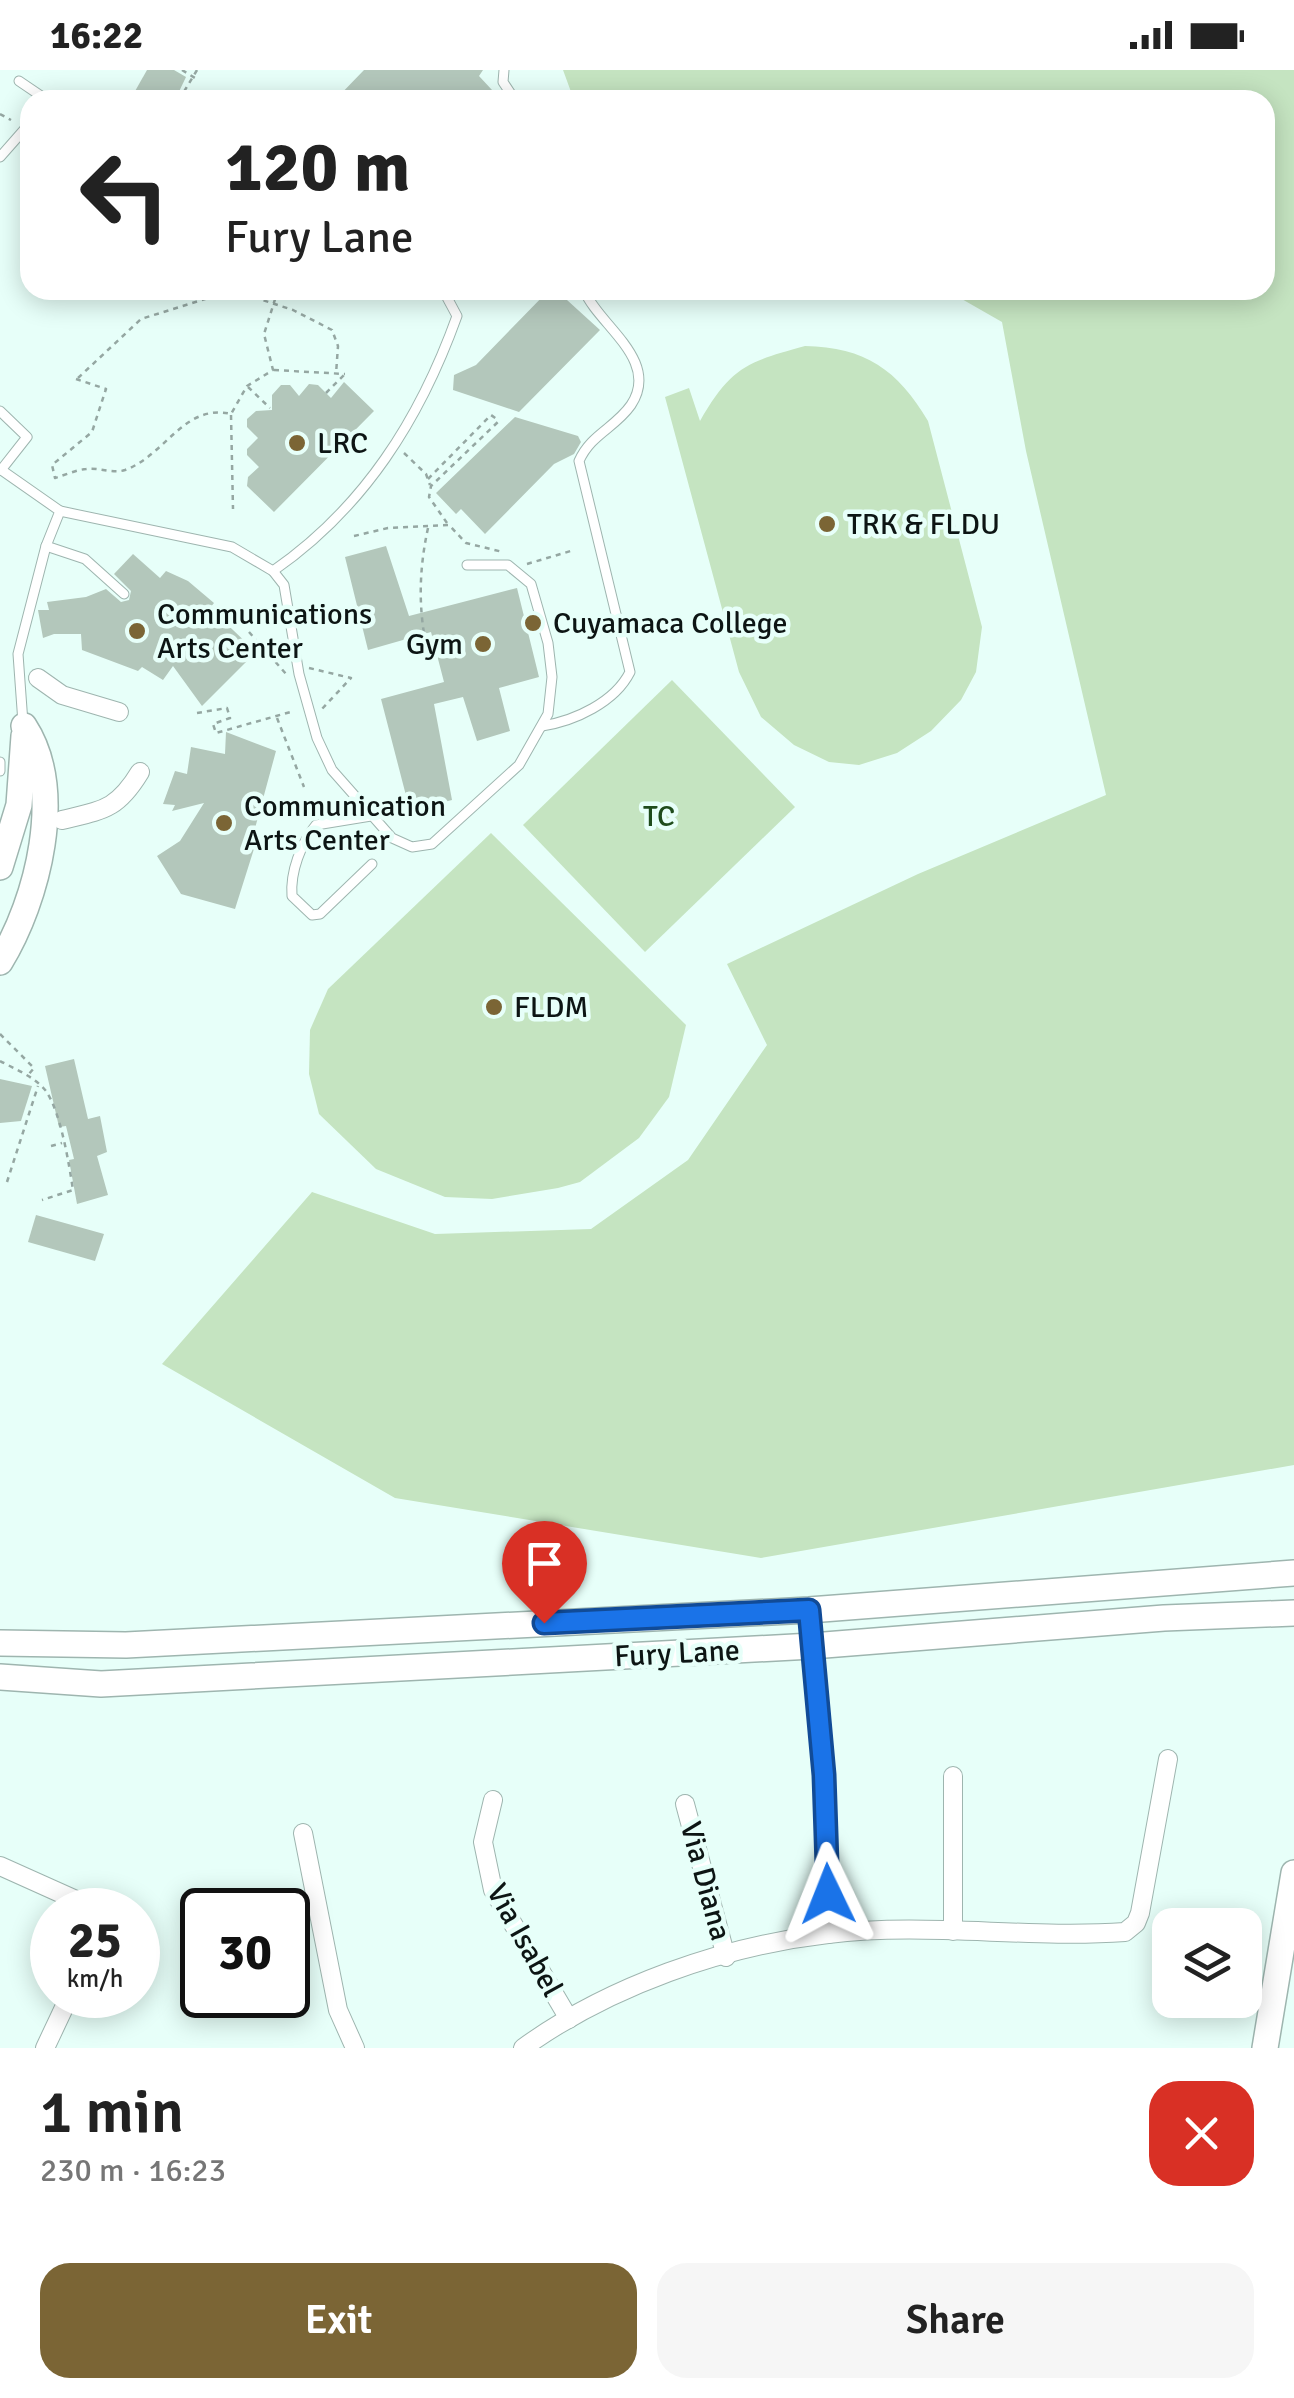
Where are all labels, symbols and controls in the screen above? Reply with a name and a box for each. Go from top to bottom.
text: 16:22 [50,12,143,59]
text: 120 m [225,124,410,210]
icon: left [60,130,190,260]
text: Fury Lane [225,210,413,265]
place label: LRC [317,425,368,462]
marker: LRC [286,432,308,454]
place label: TRK & FLDU [847,506,1000,543]
marker: TRK & FLDU [816,513,838,535]
place label: Communications Arts Center [157,596,372,667]
place label: Cuyamaca College [553,605,788,642]
marker: Cuyamaca College [522,612,544,634]
marker: Communications Arts Center [126,620,148,642]
place label: Gym [406,626,463,663]
marker: Gym [472,633,494,655]
place label: Communication Arts Center [244,788,446,859]
park label: TC [643,798,675,835]
marker: Communication Arts Center [213,812,235,834]
place label: FLDM [514,989,589,1026]
marker: FLDM [483,996,505,1018]
pin [502,1521,587,1624]
icon: arrive [517,1536,572,1591]
street label: Fury Lane [613,1632,741,1675]
street label: Via Diana [672,1818,739,1945]
position arrow [776,1842,880,1946]
street label: Via Isabel [478,1877,571,2003]
speed limit sign: 30 [180,1888,310,2018]
map controls [1152,1908,1262,2018]
button: layers [1152,1908,1262,2018]
text: 25 [68,1910,122,1972]
text: km/h [67,1963,123,1994]
text: 1 min [40,2076,184,2150]
button: close [1149,2081,1254,2186]
text: 230 m · 16:23 [40,2151,226,2190]
button: Exit [40,2263,637,2378]
button: Share [657,2263,1254,2378]

